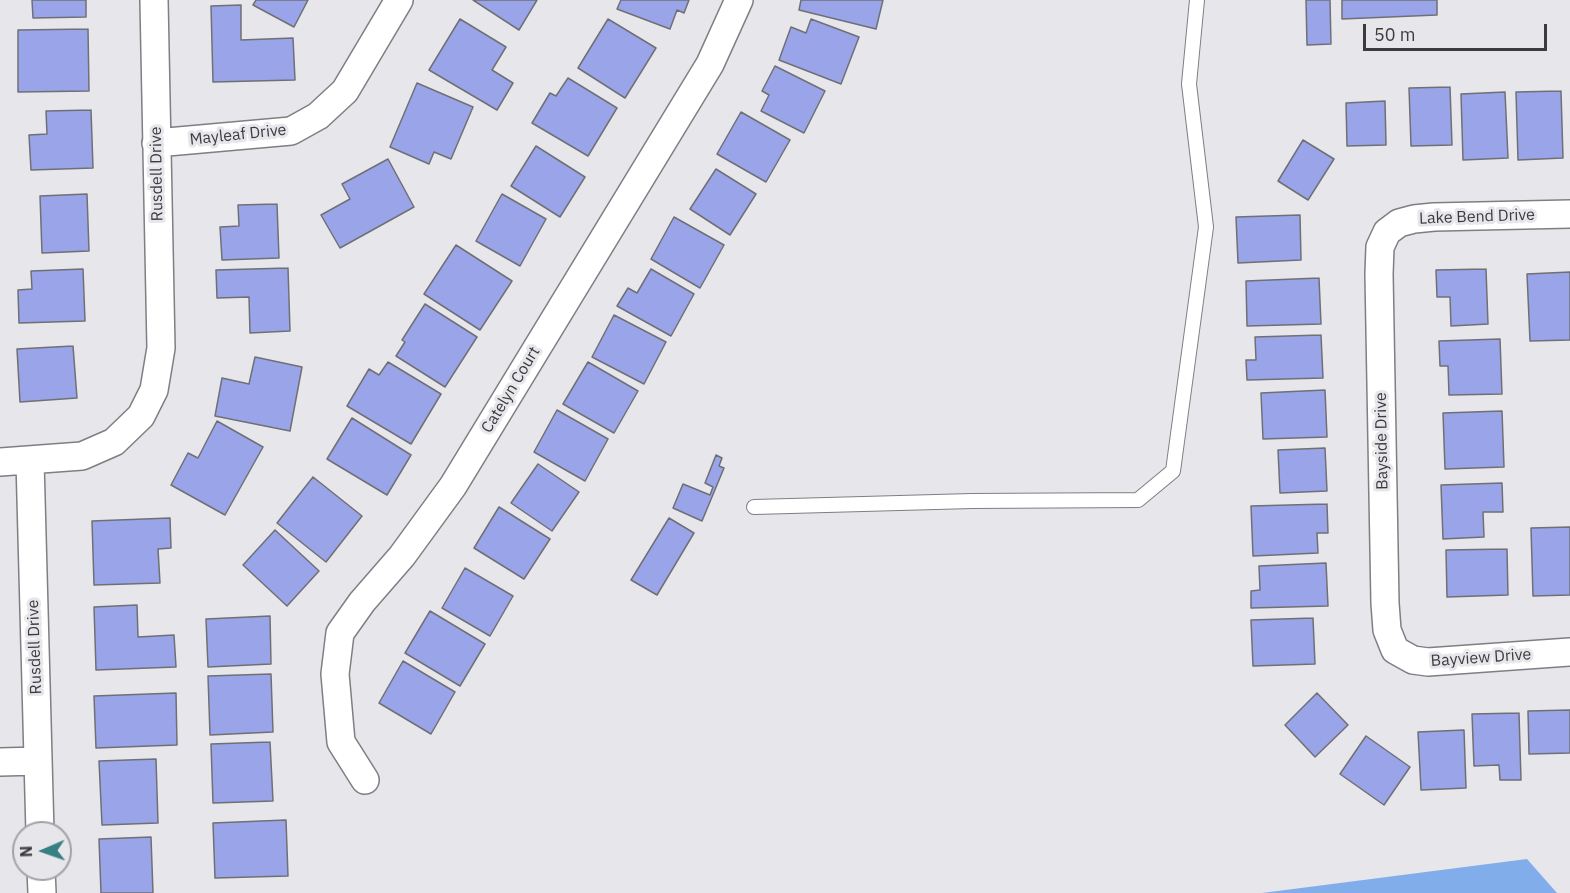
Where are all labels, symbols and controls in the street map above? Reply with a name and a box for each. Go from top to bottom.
scale bar [1366,12,1550,50]
text: 50 m [1374,23,1416,46]
street label: Mayleaf Drive [189,120,287,150]
street label: Rusdell Drive [147,126,167,222]
street label: Lake Bend Drive [1419,205,1535,229]
street label: Catelyn Court [478,343,544,437]
street label: Bayside Drive [1372,392,1392,490]
street label: Rusdell Drive [24,599,46,695]
street label: Bayview Drive [1430,645,1532,671]
north arrow [12,821,72,881]
text: N [16,845,36,858]

